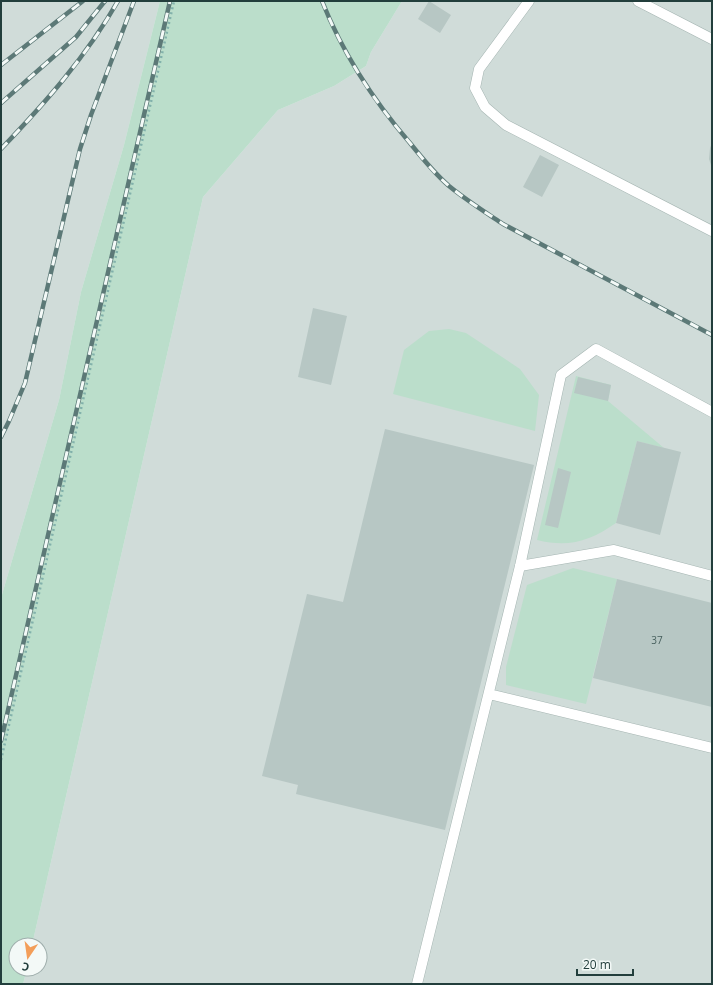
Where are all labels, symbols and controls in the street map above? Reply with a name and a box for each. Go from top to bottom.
house number: 37 [651,633,663,647]
north arrow [8,937,48,977]
scale bar [577,951,633,977]
text: 20 m [583,956,611,973]
text: С [21,959,31,975]

